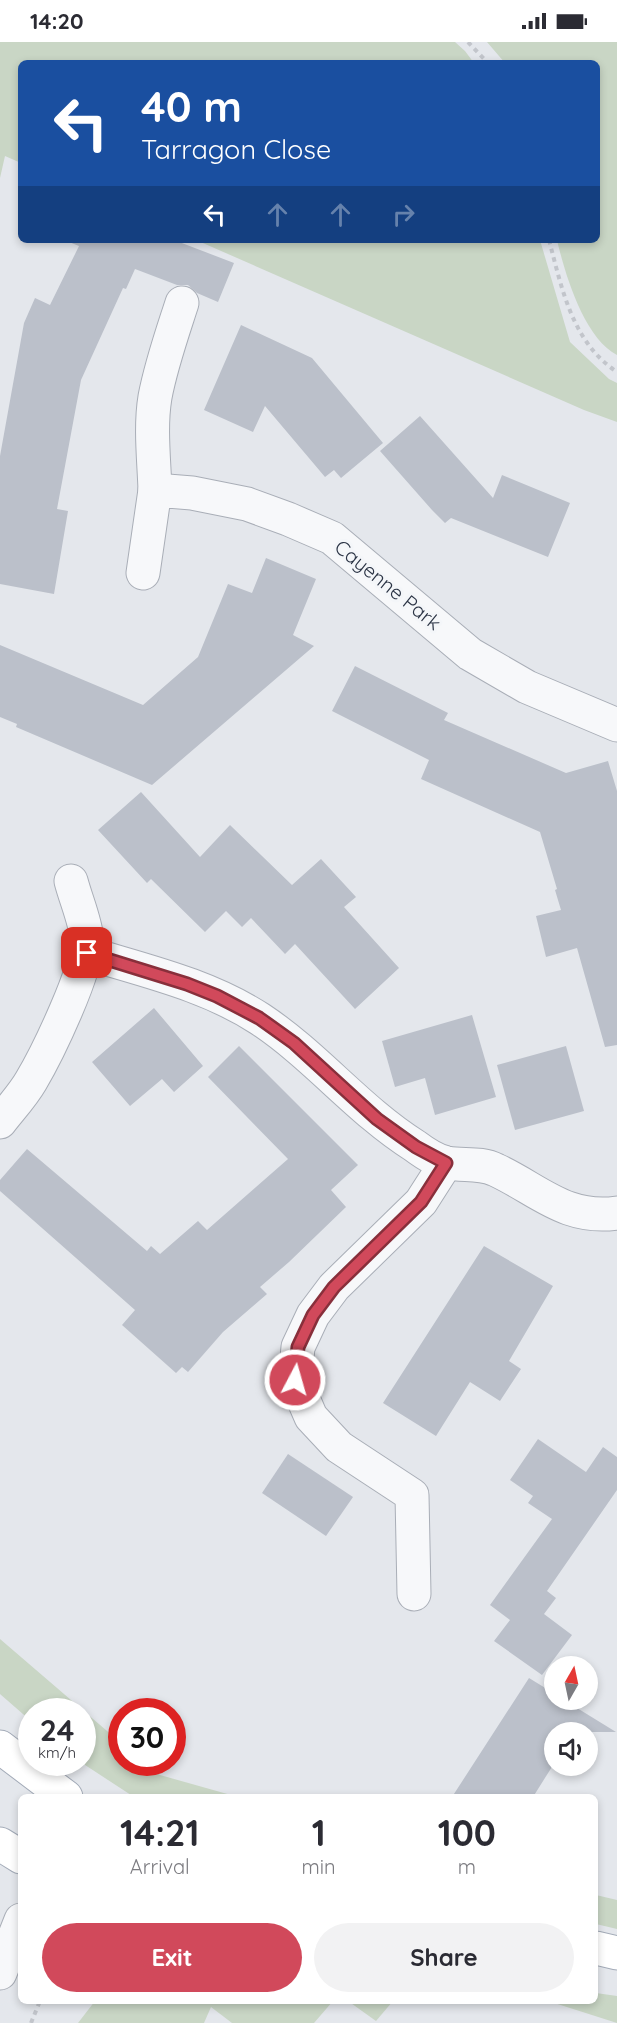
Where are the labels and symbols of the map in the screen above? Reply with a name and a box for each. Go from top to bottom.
street label: Cayenne Park [330,534,447,635]
pin [61,927,112,978]
position arrow [263,1348,327,1412]
north arrow [544,1656,598,1710]
speed limit sign: 30 [108,1698,186,1776]

